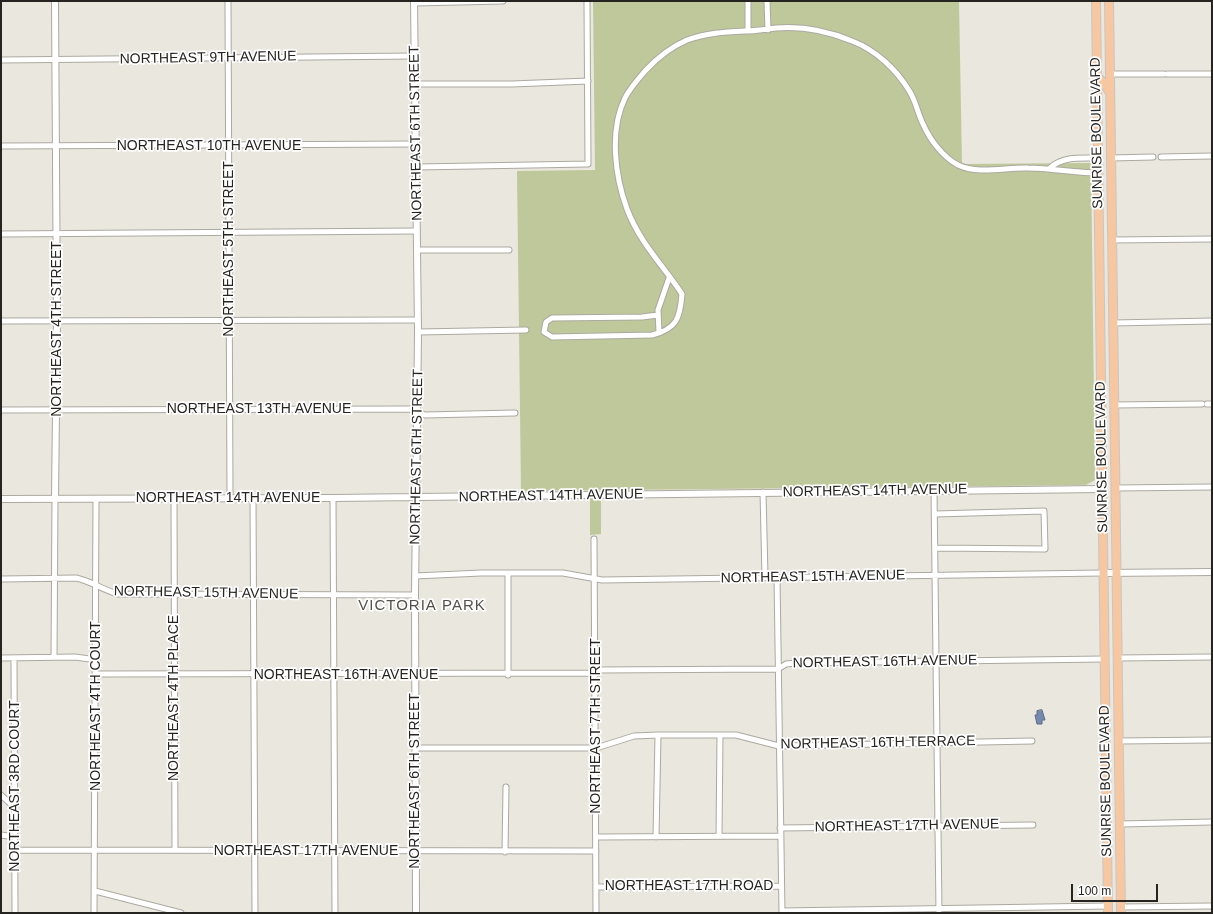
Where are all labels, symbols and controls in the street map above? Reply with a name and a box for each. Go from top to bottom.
street label: NORTHEAST 6TH STREET [406,45,426,221]
street label: NORTHEAST 9TH AVENUE [119,48,297,68]
street label: SUNRISE BOULEVARD [1087,57,1107,209]
street label: NORTHEAST 10TH AVENUE [117,138,301,154]
street label: NORTHEAST 5TH STREET [221,161,237,337]
street label: NORTHEAST 4TH STREET [49,241,65,417]
street label: NORTHEAST 6TH STREET [407,369,427,545]
street label: SUNRISE BOULEVARD [1092,381,1112,533]
street label: NORTHEAST 13TH AVENUE [167,401,351,417]
street label: NORTHEAST 14TH AVENUE [783,481,967,501]
street label: NORTHEAST 14TH AVENUE [459,486,643,506]
street label: NORTHEAST 14TH AVENUE [136,490,320,506]
street label: NORTHEAST 15TH AVENUE [721,567,905,587]
street label: NORTHEAST 15TH AVENUE [114,583,298,603]
district label: VICTORIA PARK [358,597,486,615]
street label: NORTHEAST 4TH PLACE [166,615,182,781]
street label: NORTHEAST 4TH COURT [88,621,104,791]
street label: NORTHEAST 7TH STREET [588,638,604,814]
street label: NORTHEAST 16TH AVENUE [793,652,977,672]
street label: NORTHEAST 16TH AVENUE [254,667,438,683]
street label: NORTHEAST 6TH STREET [407,693,423,869]
street label: NORTHEAST 3RD COURT [7,700,23,872]
street label: SUNRISE BOULEVARD [1096,705,1116,857]
street label: NORTHEAST 16TH TERRACE [780,733,976,753]
street label: NORTHEAST 17TH AVENUE [815,816,999,836]
street label: NORTHEAST 17TH AVENUE [214,843,398,859]
scale bar [1073,876,1160,902]
street label: NORTHEAST 17TH ROAD [605,878,773,894]
text: 100 m [1078,884,1111,898]

